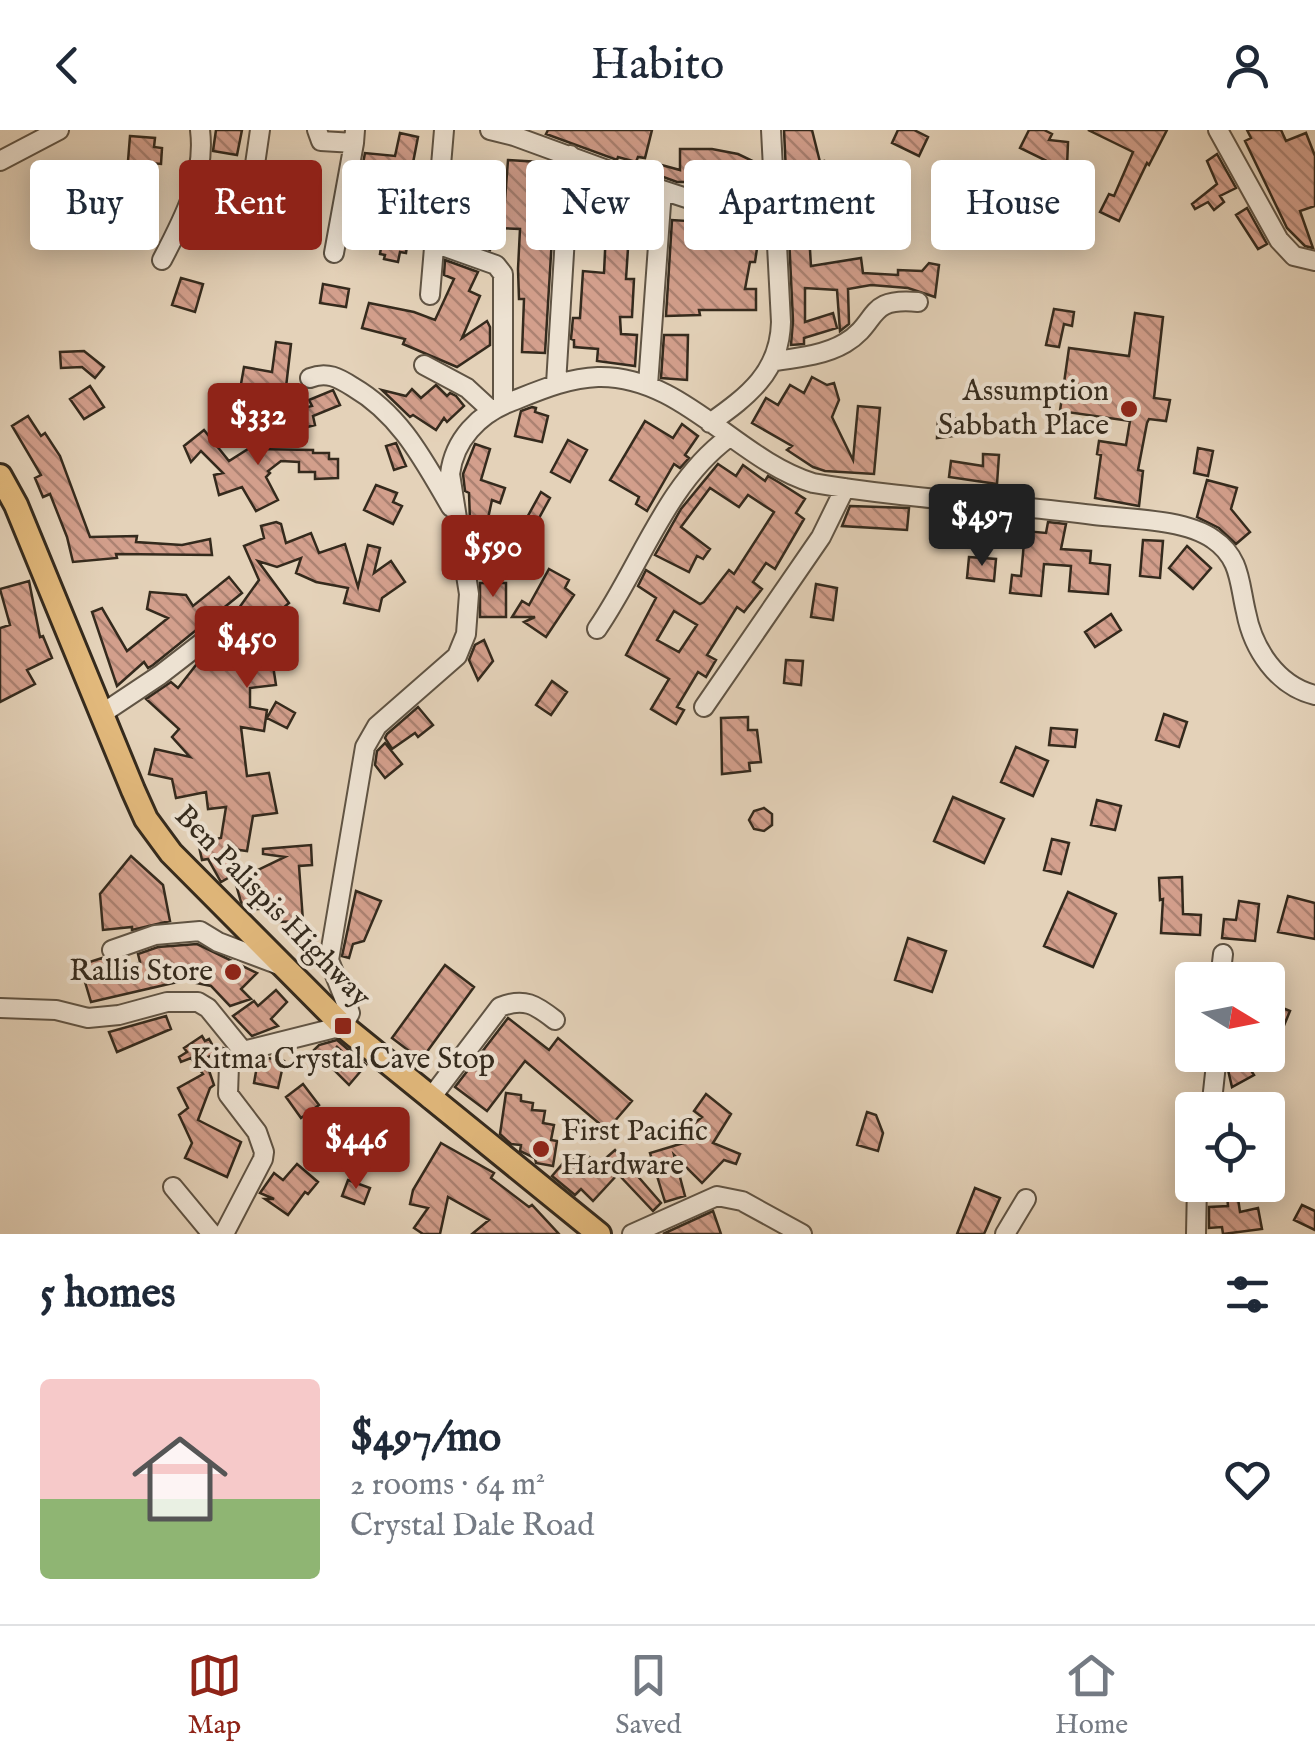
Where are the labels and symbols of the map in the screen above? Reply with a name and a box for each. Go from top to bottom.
place label: Assumption Sabbath Place [938,373,1109,445]
pin: $332 [199,383,317,468]
marker: Assumption Sabbath Place [1118,398,1140,420]
pin: $497 [923,484,1041,569]
pin: $590 [434,515,552,600]
pin: $450 [188,606,306,691]
street label: Ben Palispis Highway [166,798,379,1016]
place label: Rallis Store [69,953,213,991]
marker: Rallis Store [222,961,244,983]
north arrow [1175,962,1285,1072]
marker: Kitma Crystal Cave Stop [332,1015,354,1037]
place label: Kitma Crystal Cave Stop [191,1041,495,1079]
pin: $446 [297,1107,415,1192]
place label: First Pacific Hardware [561,1113,708,1185]
marker: First Pacific Hardware [530,1138,552,1160]

